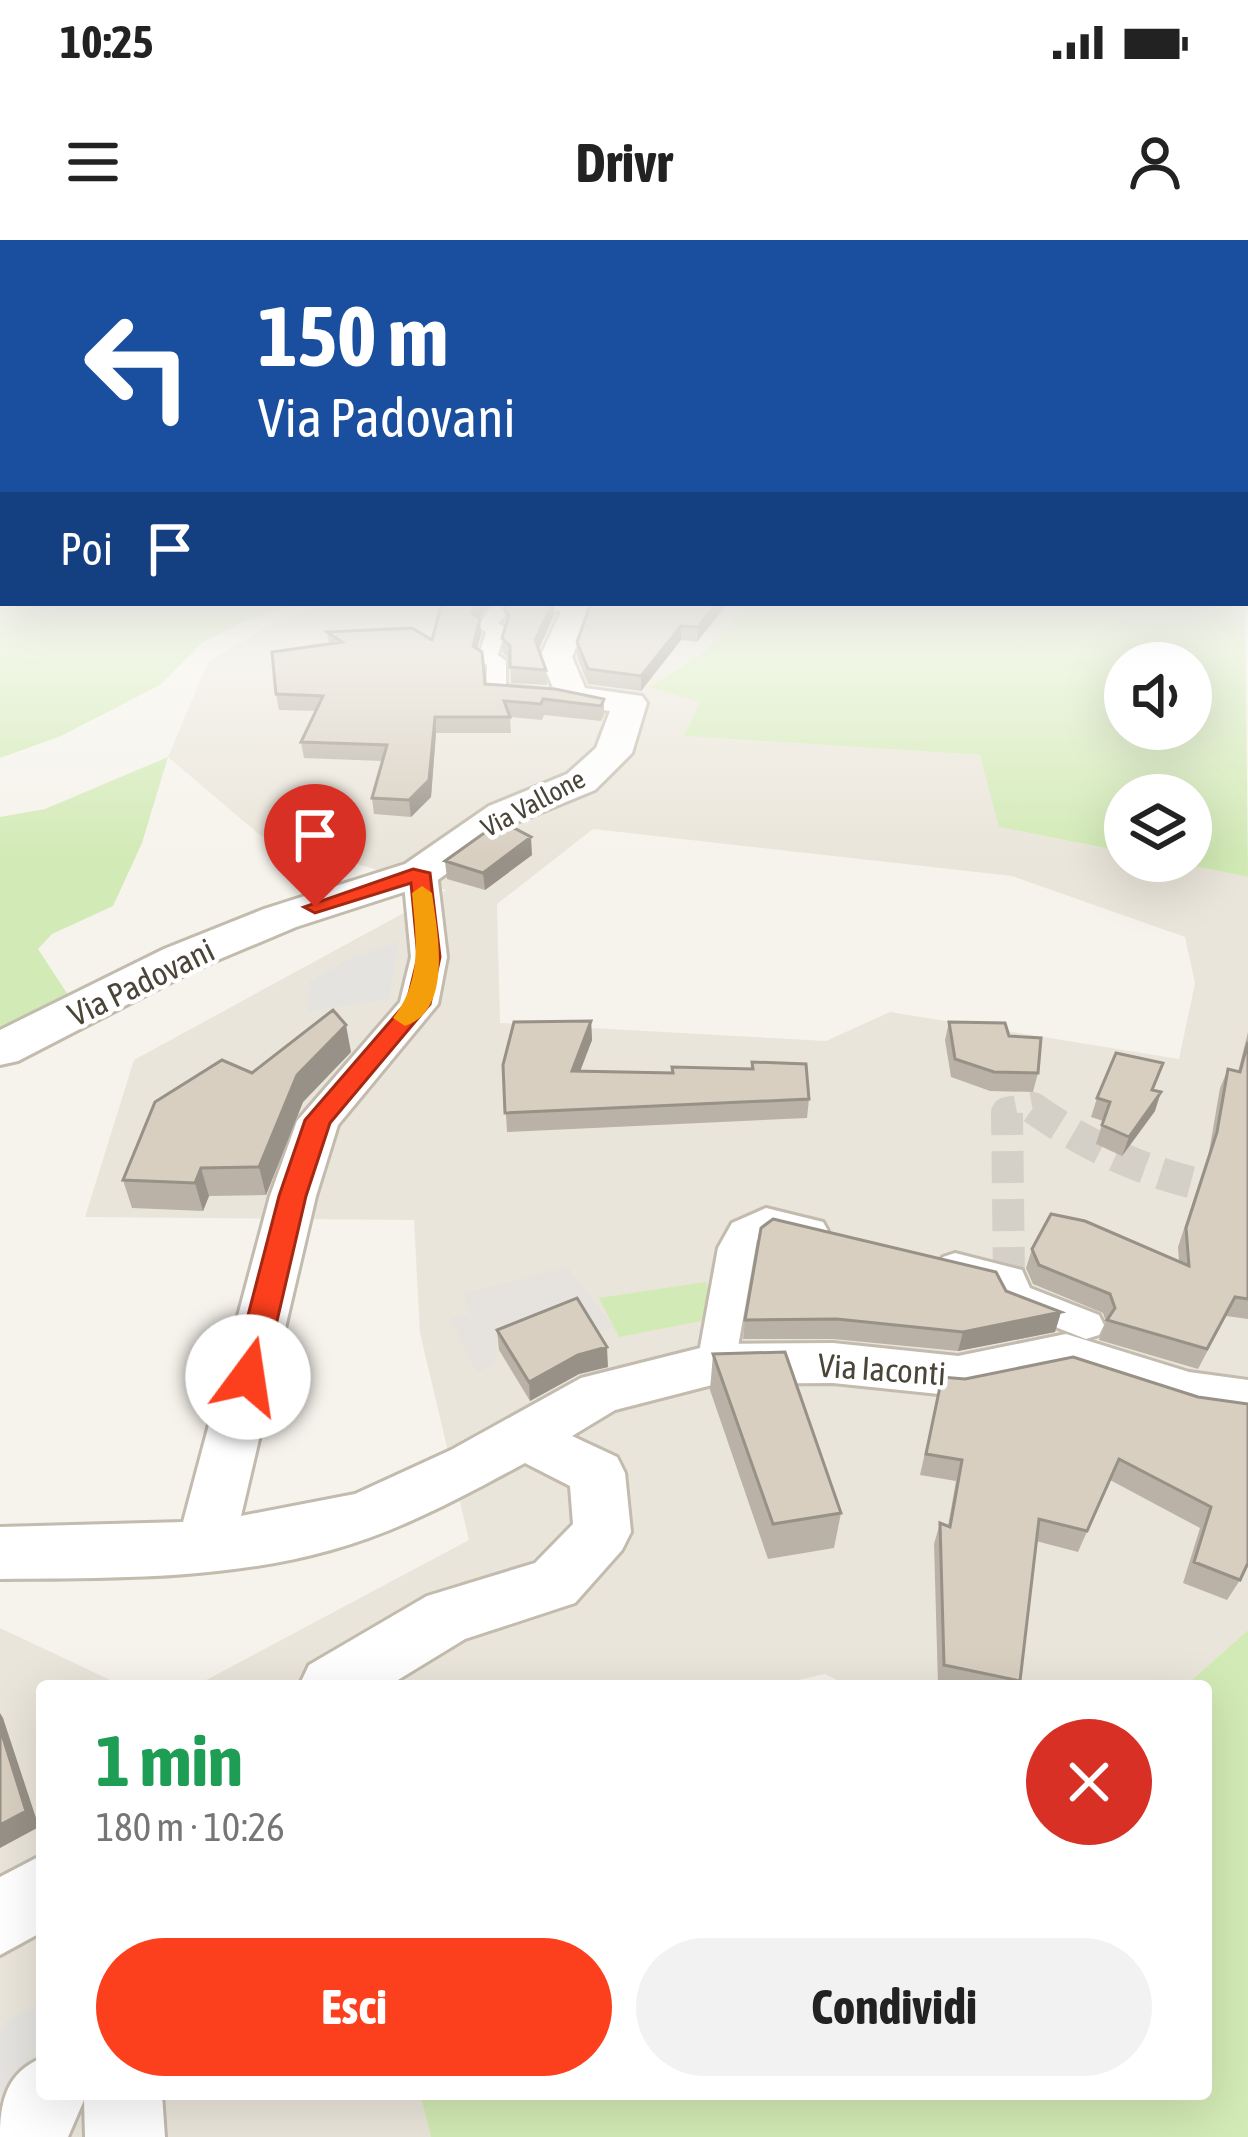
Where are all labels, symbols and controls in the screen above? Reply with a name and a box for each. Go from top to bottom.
text: 10:25 [60,16,154,68]
icon: menu [60,129,126,195]
icon: person [1122,129,1188,195]
text: Drivr [576,132,672,193]
icon: left [60,288,216,444]
text: 150 m [258,288,448,384]
text: Via Padovani [258,387,516,448]
icon: arrive [137,516,203,582]
text: Poi [60,523,113,575]
map controls [1104,642,1212,882]
button: sound [1104,642,1212,750]
street label: Via Vallone [476,763,590,843]
button: layers [1104,774,1212,882]
pin [264,784,366,907]
icon: arrive [282,802,348,868]
street label: Via Padovani [62,930,220,1034]
position arrow [185,1314,311,1440]
street label: Via Iaconti [817,1346,947,1392]
text: 1 min [96,1719,243,1801]
button: close [1026,1719,1152,1845]
text: 180 m · 10:26 [96,1805,285,1849]
button: Esci [96,1938,612,2076]
button: Condividi [636,1938,1152,2076]

